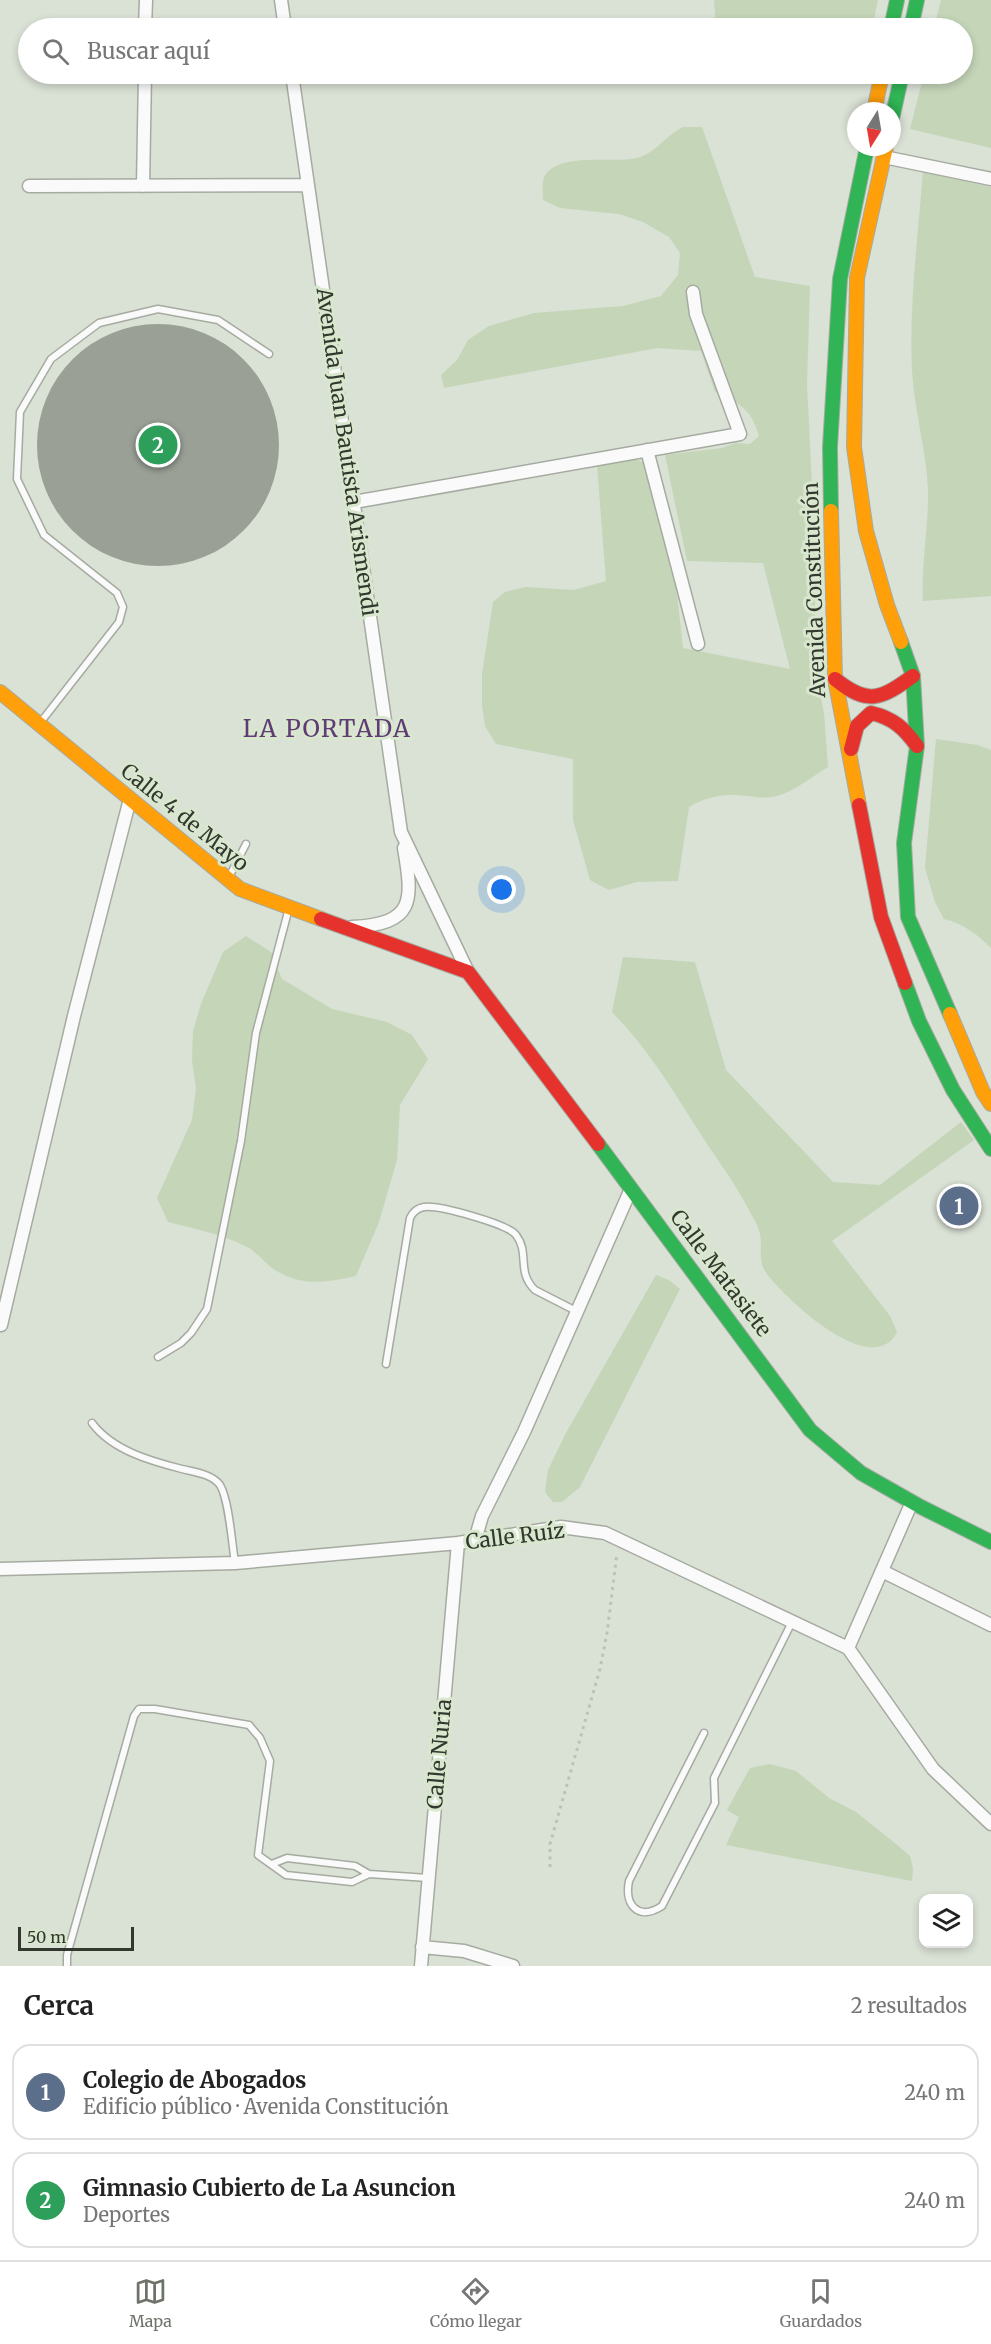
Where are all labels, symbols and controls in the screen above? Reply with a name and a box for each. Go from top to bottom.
search box [18,18,973,84]
icon: search [39,35,72,68]
text: Buscar aquí [87,37,210,65]
north arrow [847,102,901,156]
street label: Avenida Juan Bautista Arismendi [310,285,383,618]
pin: 2 [138,422,178,468]
street label: Avenida Constitución [797,482,831,699]
district label: LA PORTADA [243,713,411,744]
street label: Calle 4 de Mayo [116,757,254,877]
your location [487,875,516,904]
pin: 1 [940,1184,978,1228]
street label: Calle Matasiete [664,1204,778,1342]
street label: Calle Ruíz [464,1517,566,1555]
street label: Calle Nuria [421,1698,457,1810]
map controls [919,1894,973,1948]
button: layers [919,1894,973,1948]
scale bar [18,1924,134,1952]
text: 50 m [27,1927,66,1947]
text: Cerca [24,1989,94,2022]
text: 2 resultados [851,1993,967,2018]
text: Colegio de Abogados [83,2066,306,2094]
text: 1 [41,2080,50,2105]
text: 240 m [904,2080,965,2105]
text: Edificio público · Avenida Constitución [83,2094,449,2119]
text: Gimnasio Cubierto de La Asuncion [83,2174,456,2202]
text: 2 [40,2188,51,2213]
text: 240 m [904,2188,965,2213]
text: Deportes [83,2202,170,2227]
tab: Mapa [129,2275,172,2331]
tab: Cómo llegar [430,2275,522,2331]
tab: Guardados [780,2275,862,2331]

